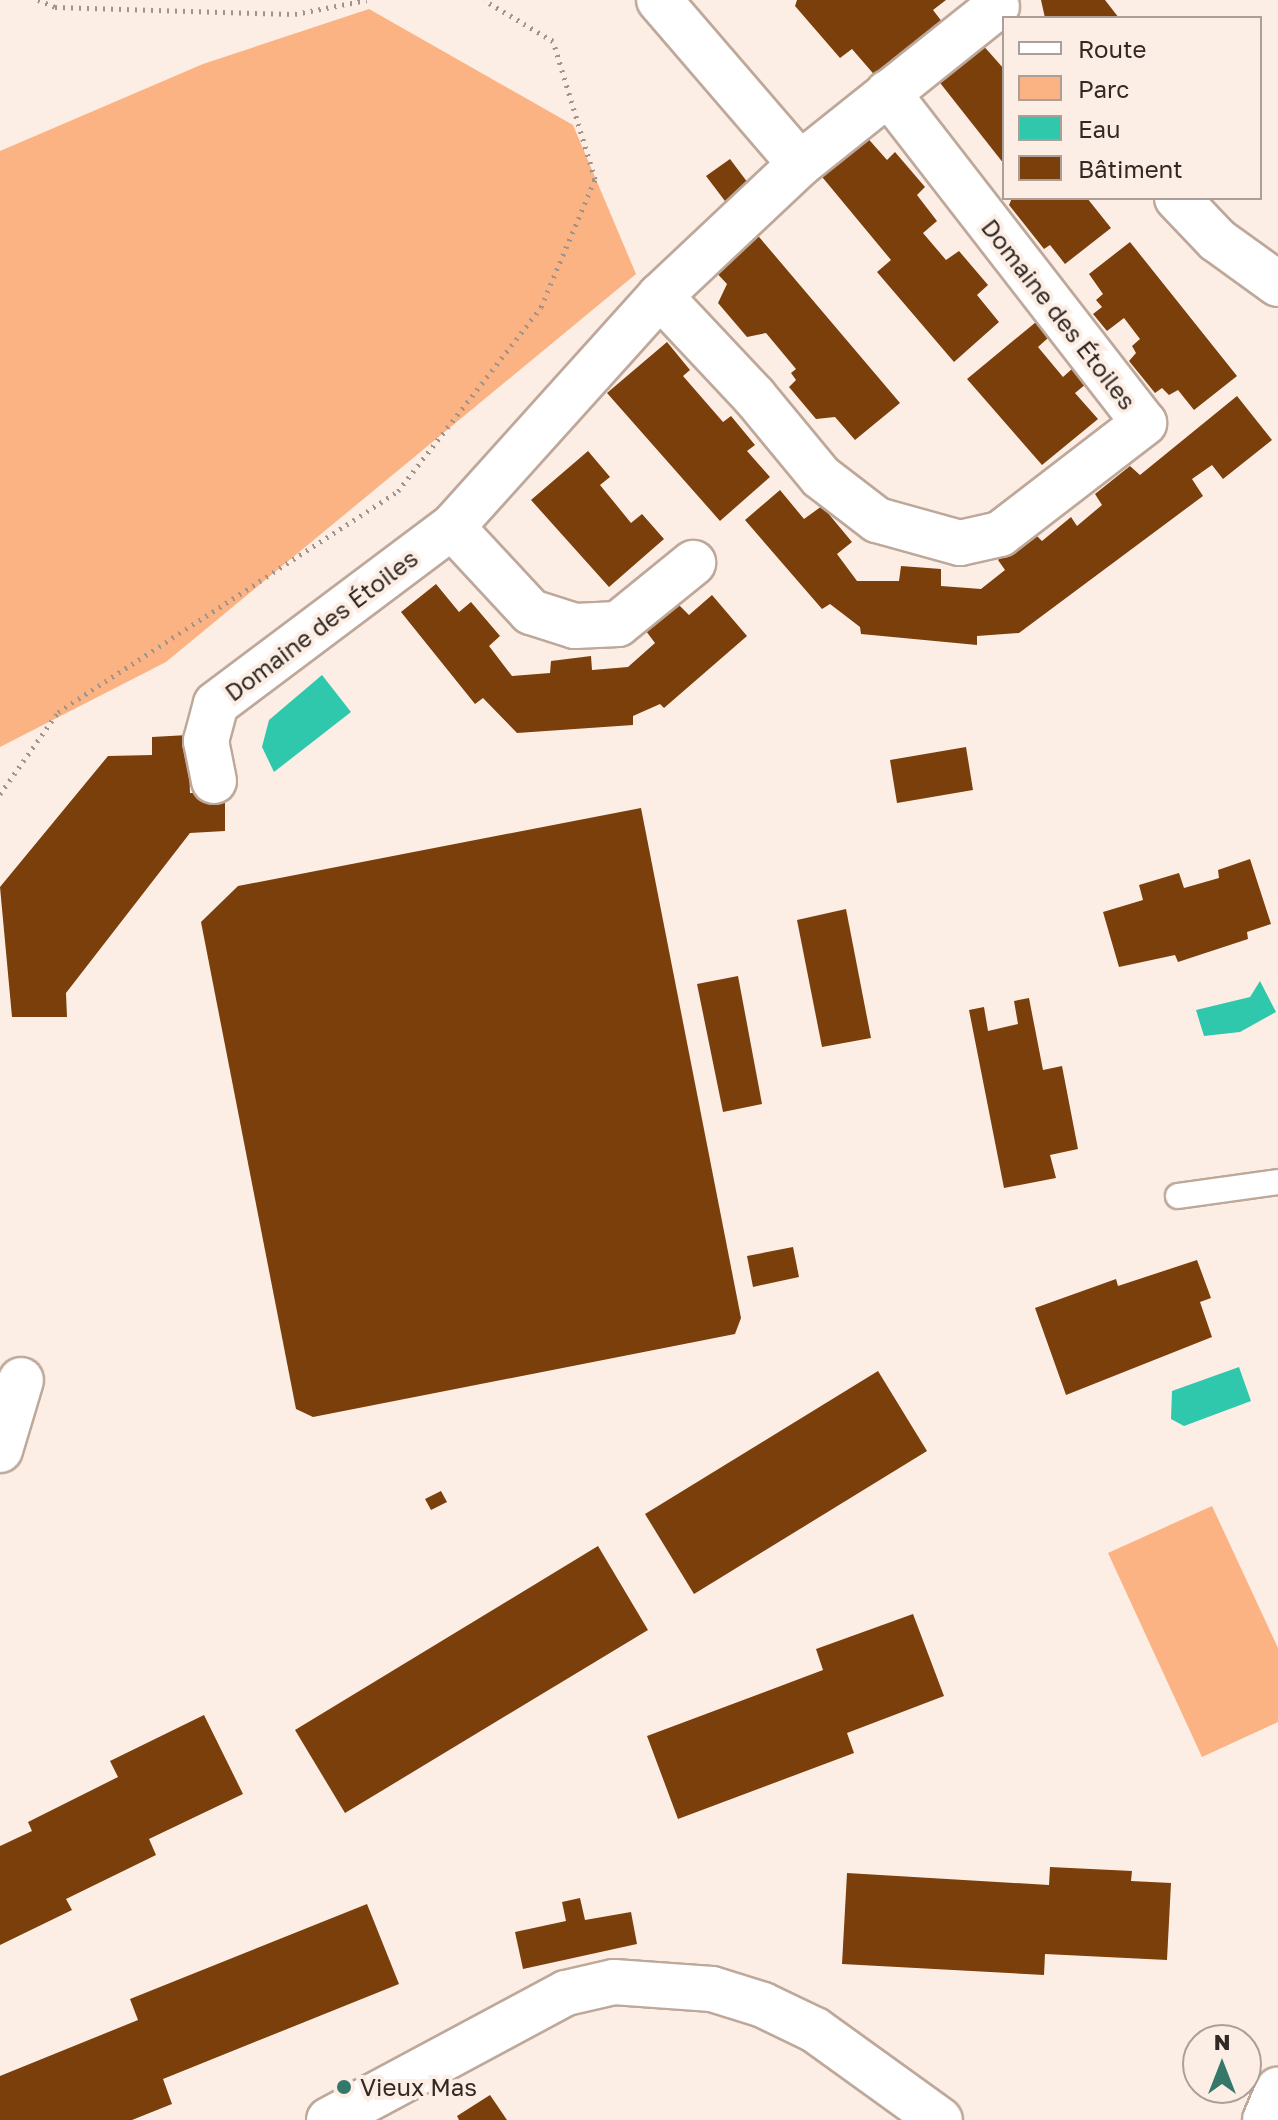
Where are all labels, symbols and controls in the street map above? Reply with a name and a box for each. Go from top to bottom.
legend [1002,16,1262,200]
text: Route [1078,34,1147,63]
text: Parc [1078,74,1129,103]
text: Eau [1078,114,1120,143]
text: Bâtiment [1078,154,1183,183]
street label: Domaine des Étoiles [976,213,1142,415]
street label: Domaine des Étoiles [219,543,423,707]
north arrow [1182,2024,1262,2104]
text: N [1214,2028,1230,2055]
place label: Vieux Mas [360,2073,477,2101]
marker: Vieux Mas [335,2078,353,2096]

